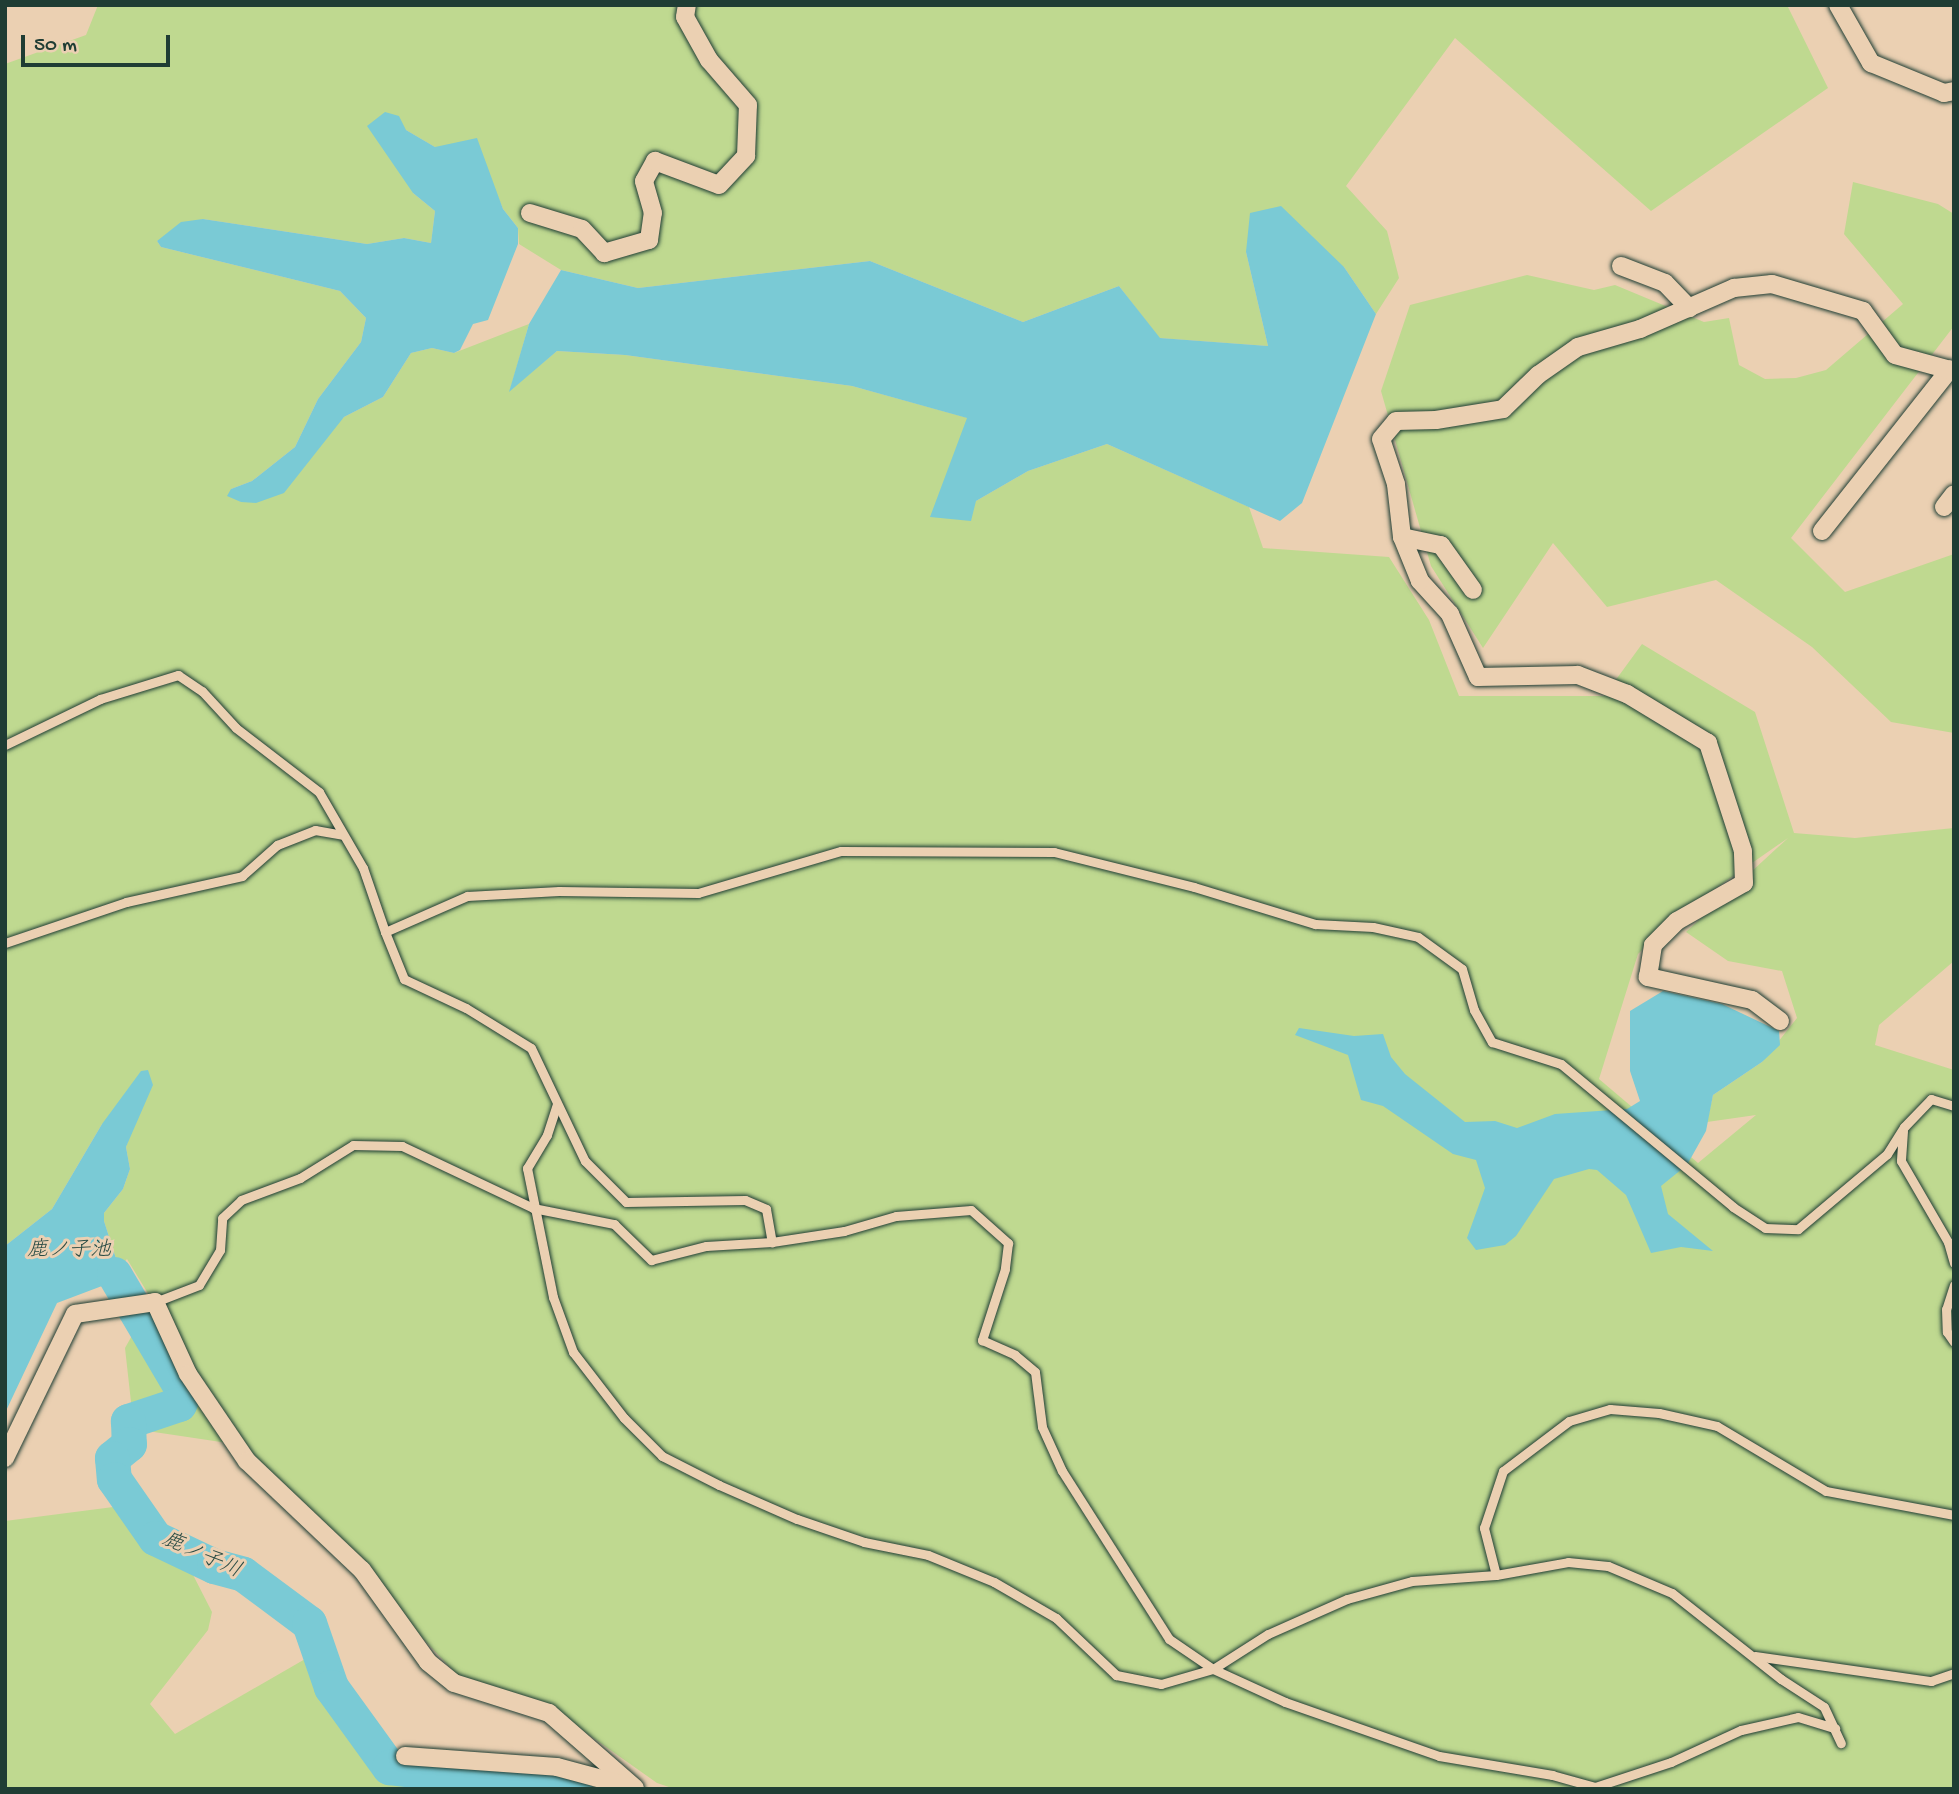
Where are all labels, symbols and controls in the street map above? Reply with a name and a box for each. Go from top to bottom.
scale bar [24,21,173,65]
text: 50 m [34,34,77,59]
water label: 鹿ノ子池 [27,1239,111,1265]
water label: 鹿ノ子川 [158,1528,244,1586]

